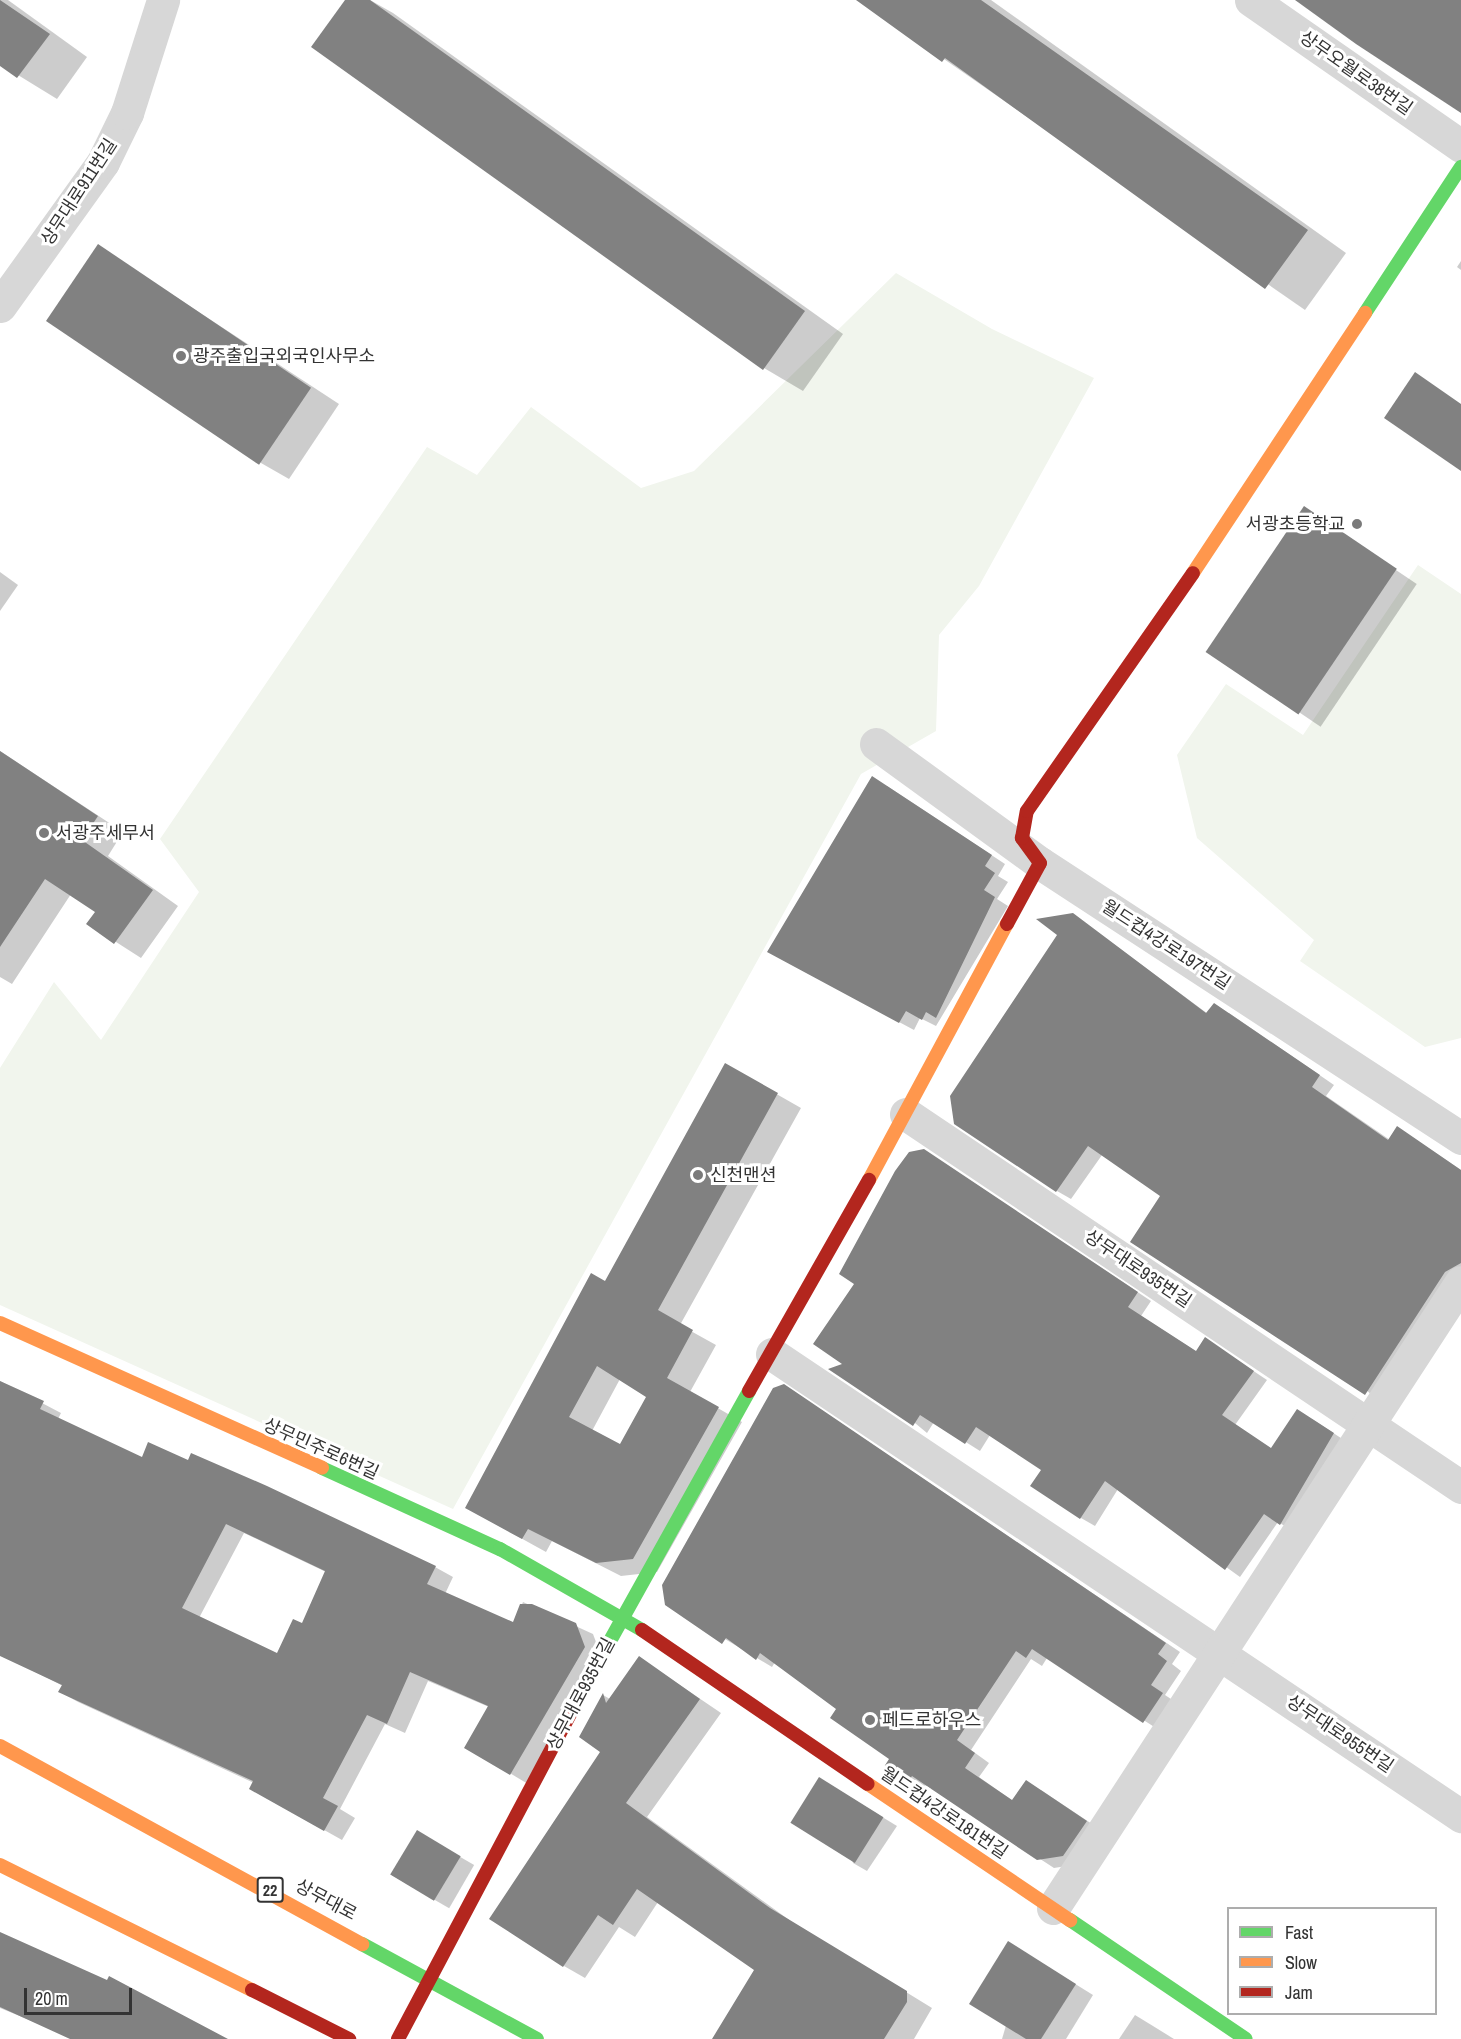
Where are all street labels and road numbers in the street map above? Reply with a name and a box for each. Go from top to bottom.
street label: 상무오월로38번길 [1296,26,1416,120]
street label: 상무대로911번길 [36,135,122,249]
street label: 월드컵4강로197번길 [1098,895,1234,995]
street label: 상무대로935번길 [1081,1225,1195,1313]
street label: 상무민주로6번길 [260,1414,382,1484]
street label: 상무대로935번길 [542,1634,620,1754]
street label: 상무대로955번길 [1283,1690,1397,1778]
street label: 월드컵4강로181번길 [876,1762,1012,1864]
street label: 상무대로 [292,1875,360,1925]
road number: 22 [256,1877,284,1903]

